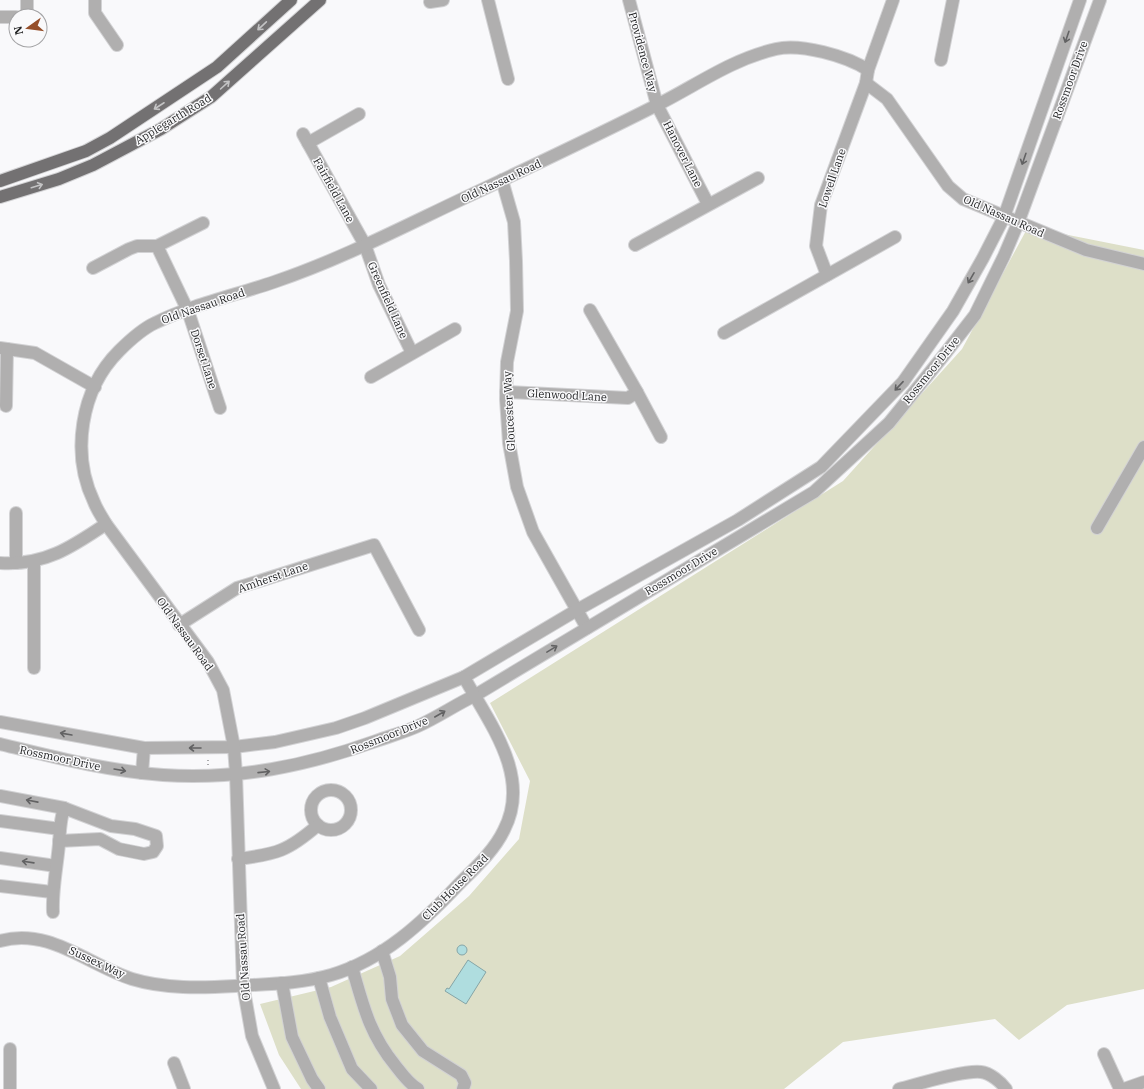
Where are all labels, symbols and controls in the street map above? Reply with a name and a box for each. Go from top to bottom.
north arrow [8,8,48,48]
street label: Providence Way [626,10,660,94]
one-way arrow [257,22,267,31]
text: N [10,24,26,36]
one-way arrow [1063,30,1071,42]
street label: Rossmoor Drive [1049,39,1091,121]
one-way arrow [219,81,229,90]
street label: Applegarth Road [132,91,214,147]
one-way arrow [153,102,165,110]
street label: Hanover Lane [660,119,706,189]
street label: Lowell Lane [815,146,849,209]
one-way arrow [1020,153,1027,166]
street label: Fairfield Lane [310,155,358,225]
street label: Old Nassau Road [459,156,544,206]
one-way arrow [31,182,44,189]
street label: Old Nassau Road [961,192,1047,240]
street label: Greenfield Lane [365,259,411,341]
one-way arrow [967,272,975,284]
street label: Old Nassau Road [160,285,247,327]
street label: Dorset Lane [188,327,220,391]
street label: Rossmoor Drive [900,334,962,406]
street label: Gloucester Way [500,371,518,451]
one-way arrow [895,380,904,390]
street label: Glenwood Lane [527,386,607,404]
street label: Rossmoor Drive [642,544,720,598]
street label: Amherst Lane [236,558,310,595]
street label: Old Nassau Road [154,595,216,674]
one-way arrow [546,645,557,653]
one-way arrow [433,709,445,717]
street label: Rossmoor Drive [348,713,430,757]
one-way arrow [60,730,73,738]
street label: Rossmoor Drive [18,743,102,773]
one-way arrow [189,744,202,752]
one-way arrow [113,766,126,774]
one-way arrow [257,768,270,775]
one-way arrow [26,797,39,805]
street label: Club House Road [419,851,491,923]
one-way arrow [22,858,35,866]
street label: Old Nassau Road [233,913,253,1001]
street label: Sussex Way [67,943,127,981]

